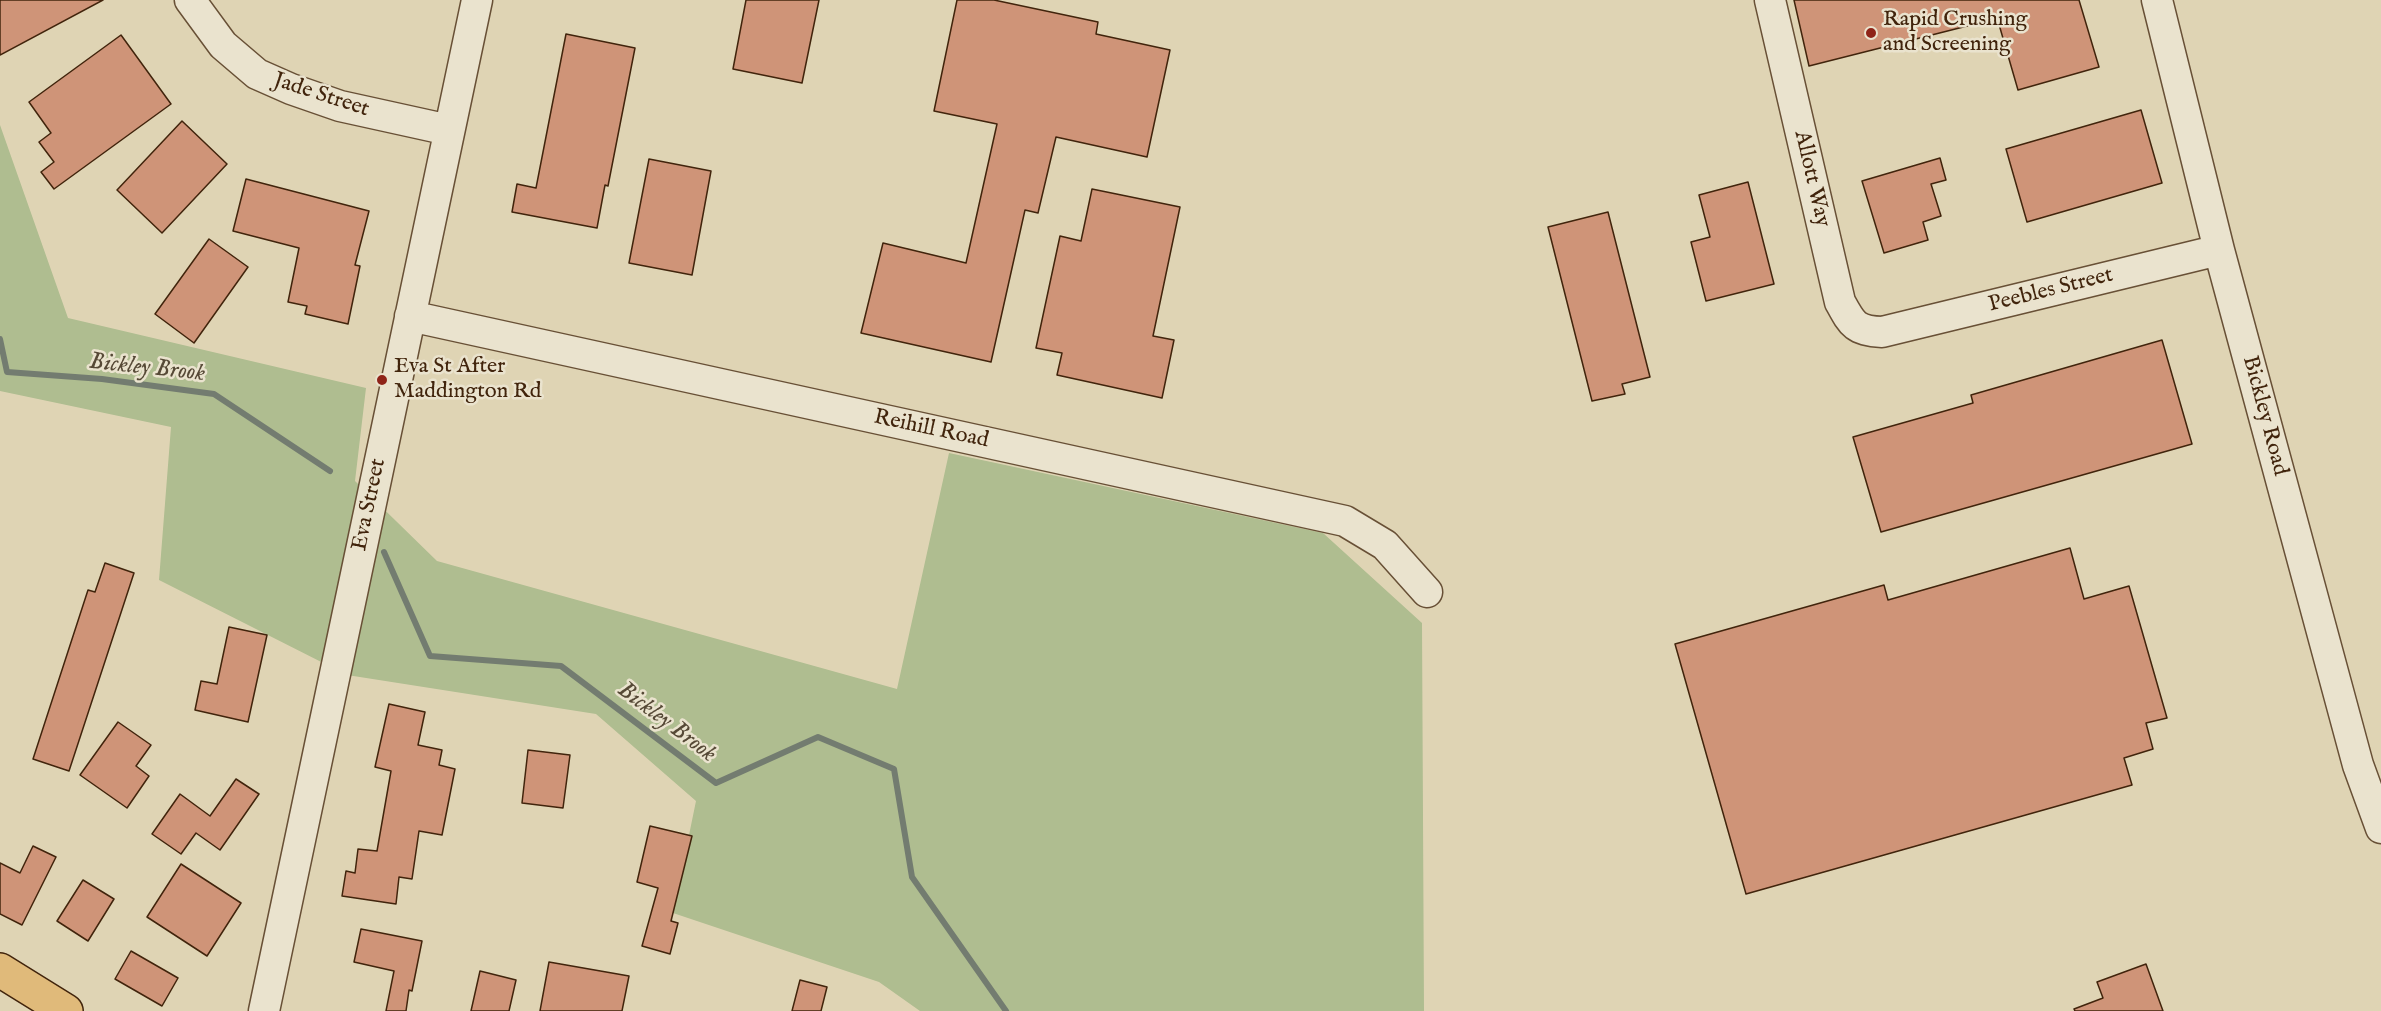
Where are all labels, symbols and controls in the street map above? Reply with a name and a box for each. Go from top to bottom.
place label: Rapid Crushing and Screening [1883,7,2027,58]
marker: Rapid Crushing and Screening [1864,26,1878,40]
street label: Jade Street [270,68,372,124]
street label: Allott Way [1787,128,1835,230]
street label: Peebles Street [1986,263,2116,319]
water label: Bickley Brook [88,349,206,389]
street label: Bickley Road [2235,353,2293,479]
place label: Eva St After Maddington Rd [394,354,541,406]
marker: Eva St After Maddington Rd [375,373,389,387]
street label: Reihill Road [871,405,991,455]
street label: Eva Street [347,456,393,554]
water label: Bickley Brook [611,676,721,770]

